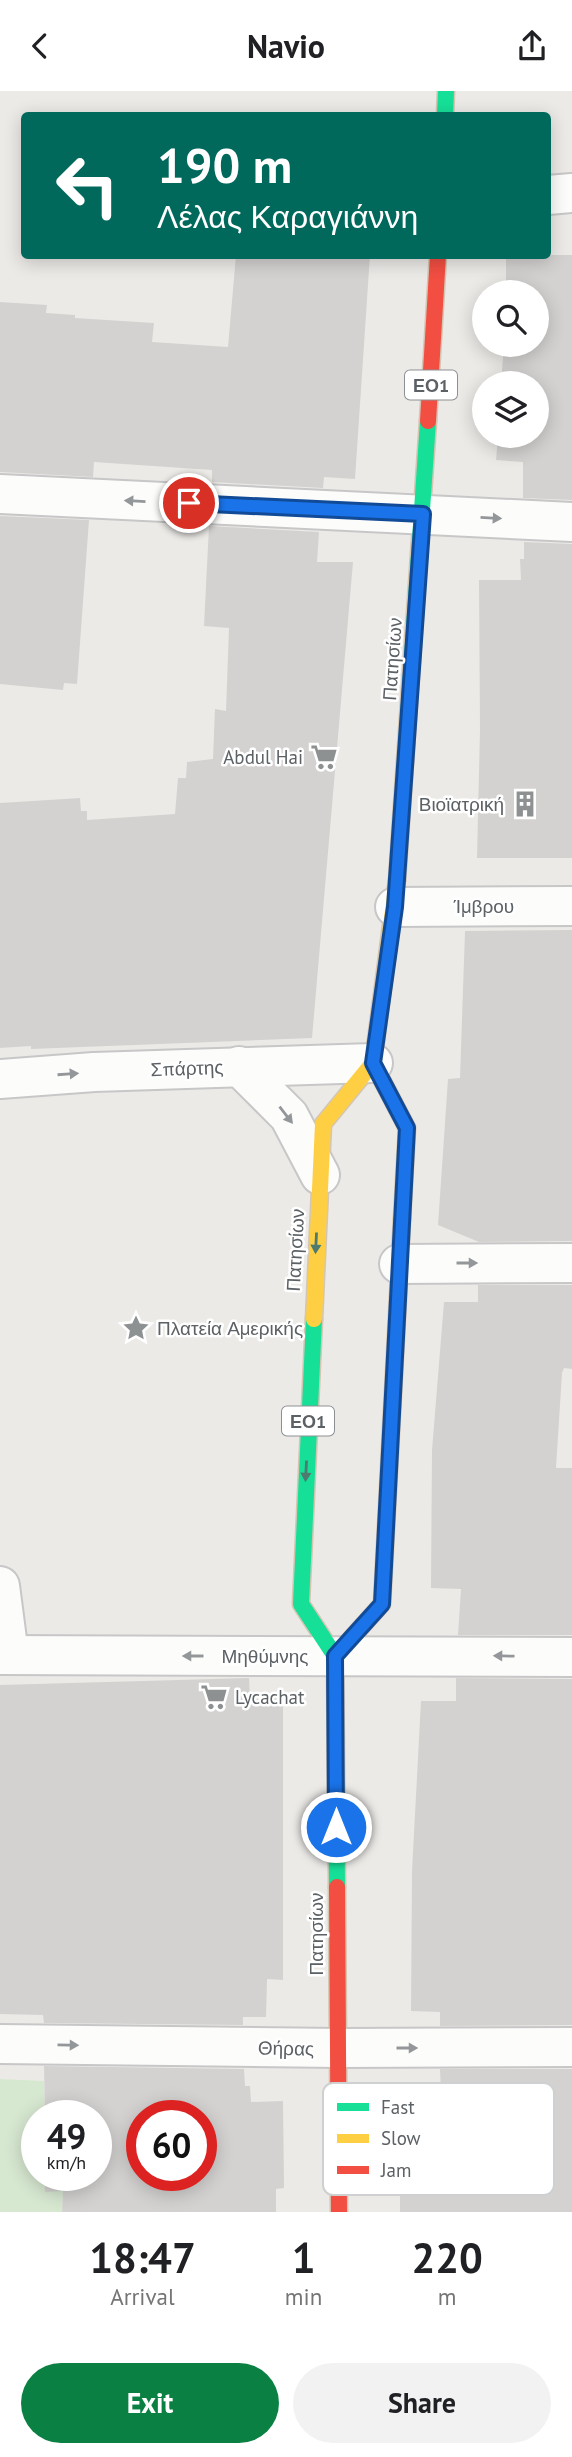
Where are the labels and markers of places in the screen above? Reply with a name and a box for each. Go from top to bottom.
pin [159,473,219,533]
supermarket icon: Abdul Hai [309,742,339,772]
place label: Abdul Hai [223,745,303,769]
building icon: Βιοϊατρική [510,789,540,819]
place label: Βιοϊατρική [419,792,504,816]
place icon: Πλατεία Αμερικής [121,1313,151,1343]
place label: Πλατεία Αμερικής [157,1316,303,1340]
supermarket icon: Lycachat [199,1682,229,1712]
place label: Lycachat [235,1685,305,1709]

